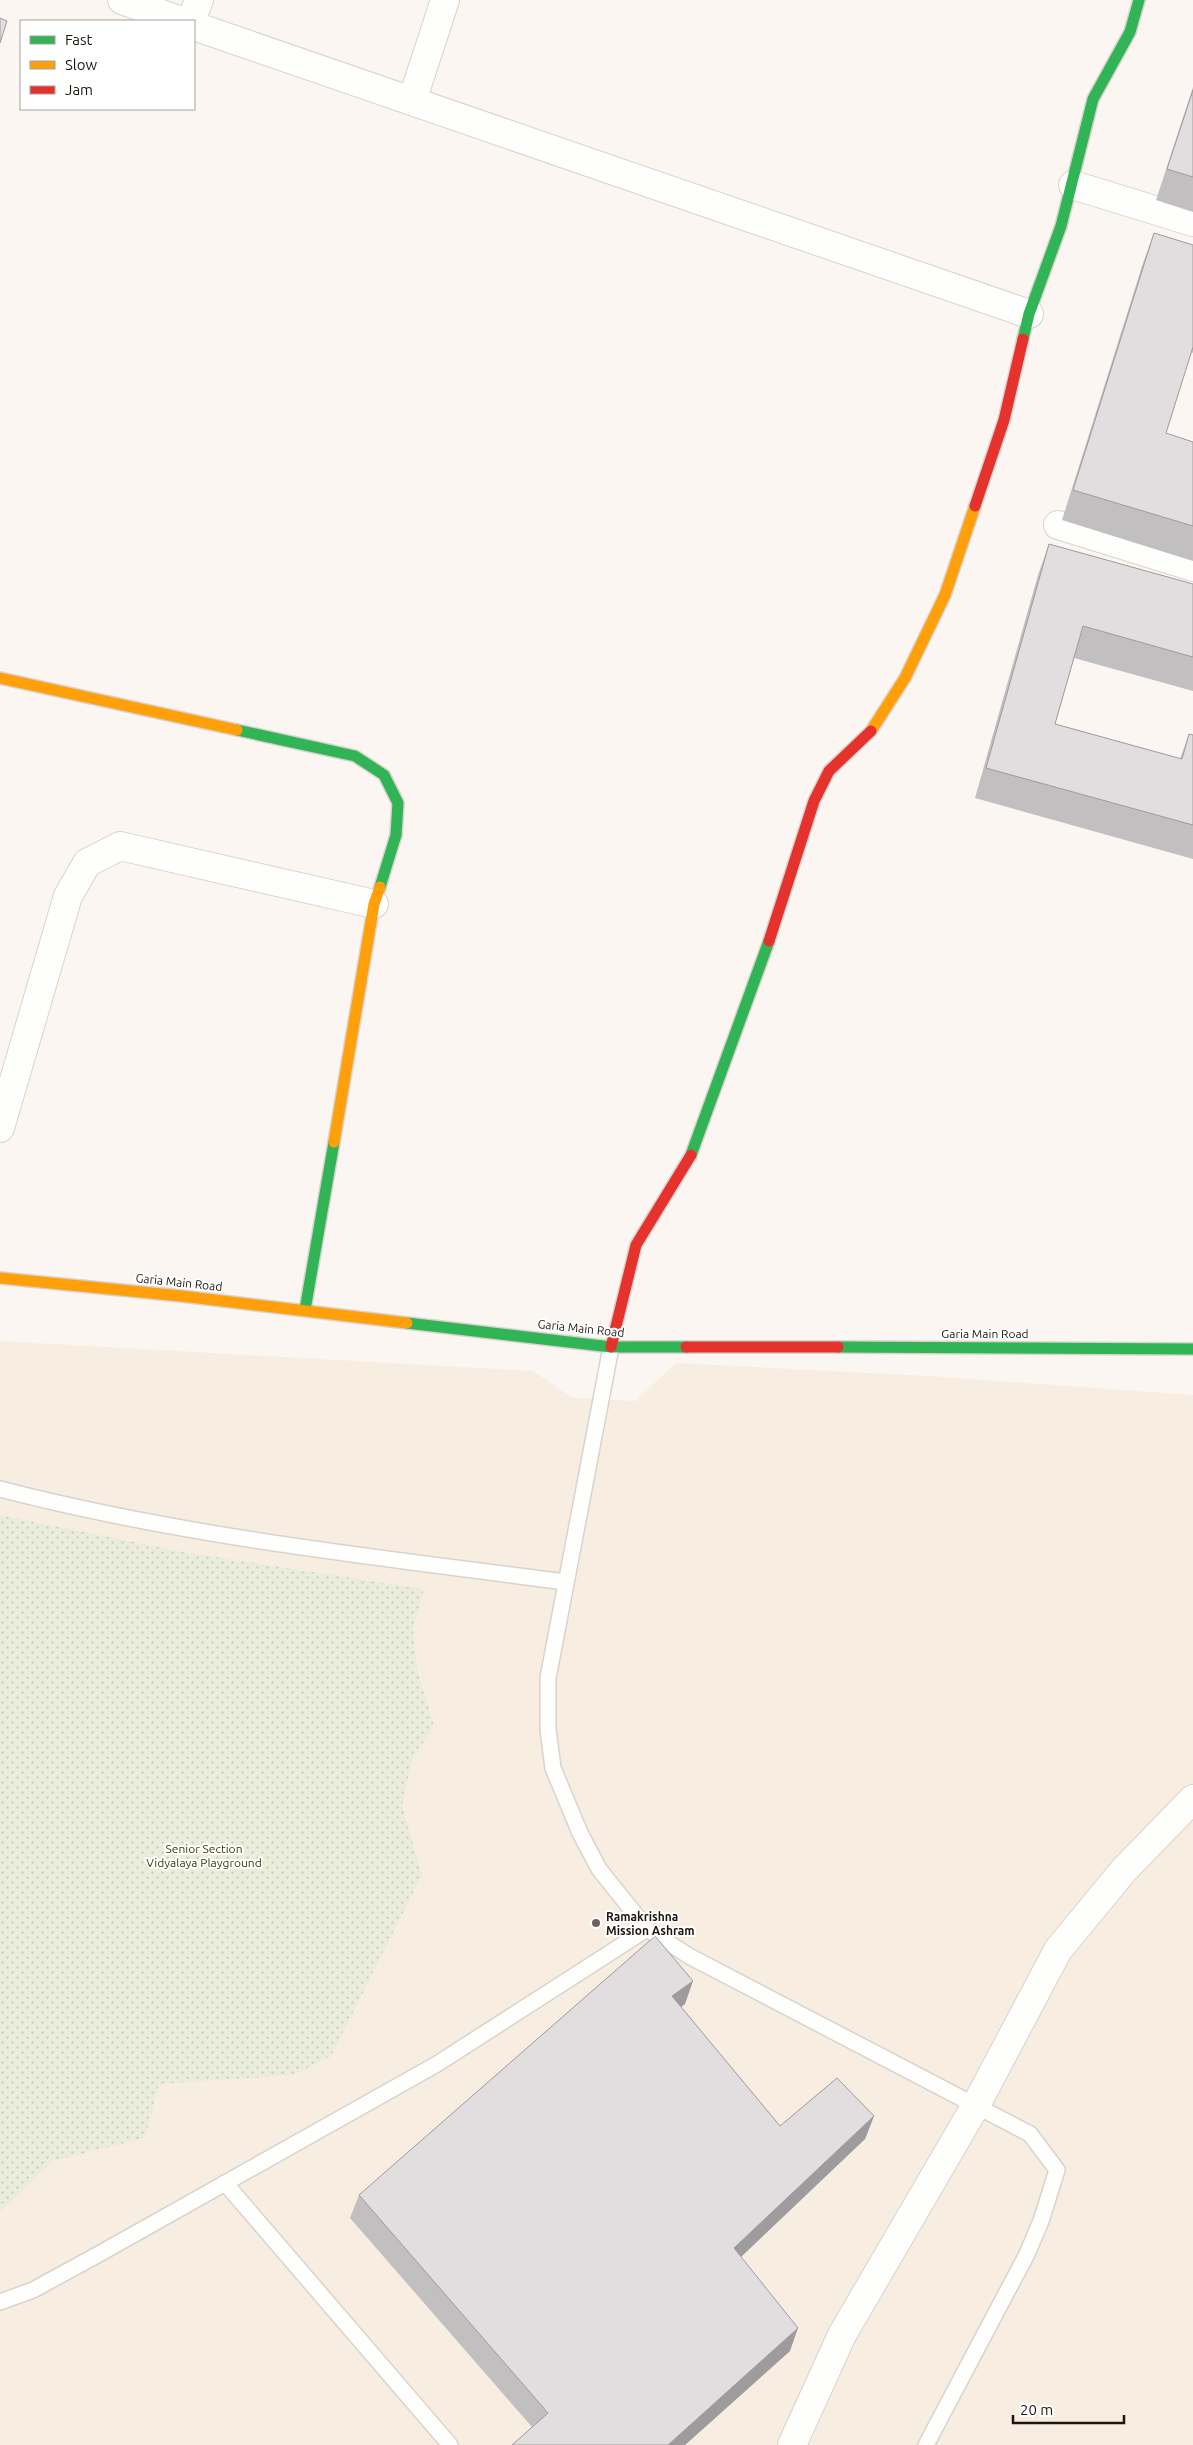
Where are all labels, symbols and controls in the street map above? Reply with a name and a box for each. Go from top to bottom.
legend [20,20,195,110]
text: Fast [65,31,93,48]
text: Slow [65,56,98,73]
text: Jam [65,81,93,98]
street label: Garia Main Road [135,1271,223,1293]
street label: Garia Main Road [537,1317,625,1339]
street label: Garia Main Road [941,1327,1029,1340]
park label: Senior Section Vidyalaya Playground [146,1842,262,1869]
place label: Ramakrishna Mission Ashram [606,1910,695,1937]
marker: Ramakrishna Mission Ashram [590,1917,602,1929]
scale bar [1013,2392,1124,2424]
text: 20 m [1020,2401,1053,2418]

